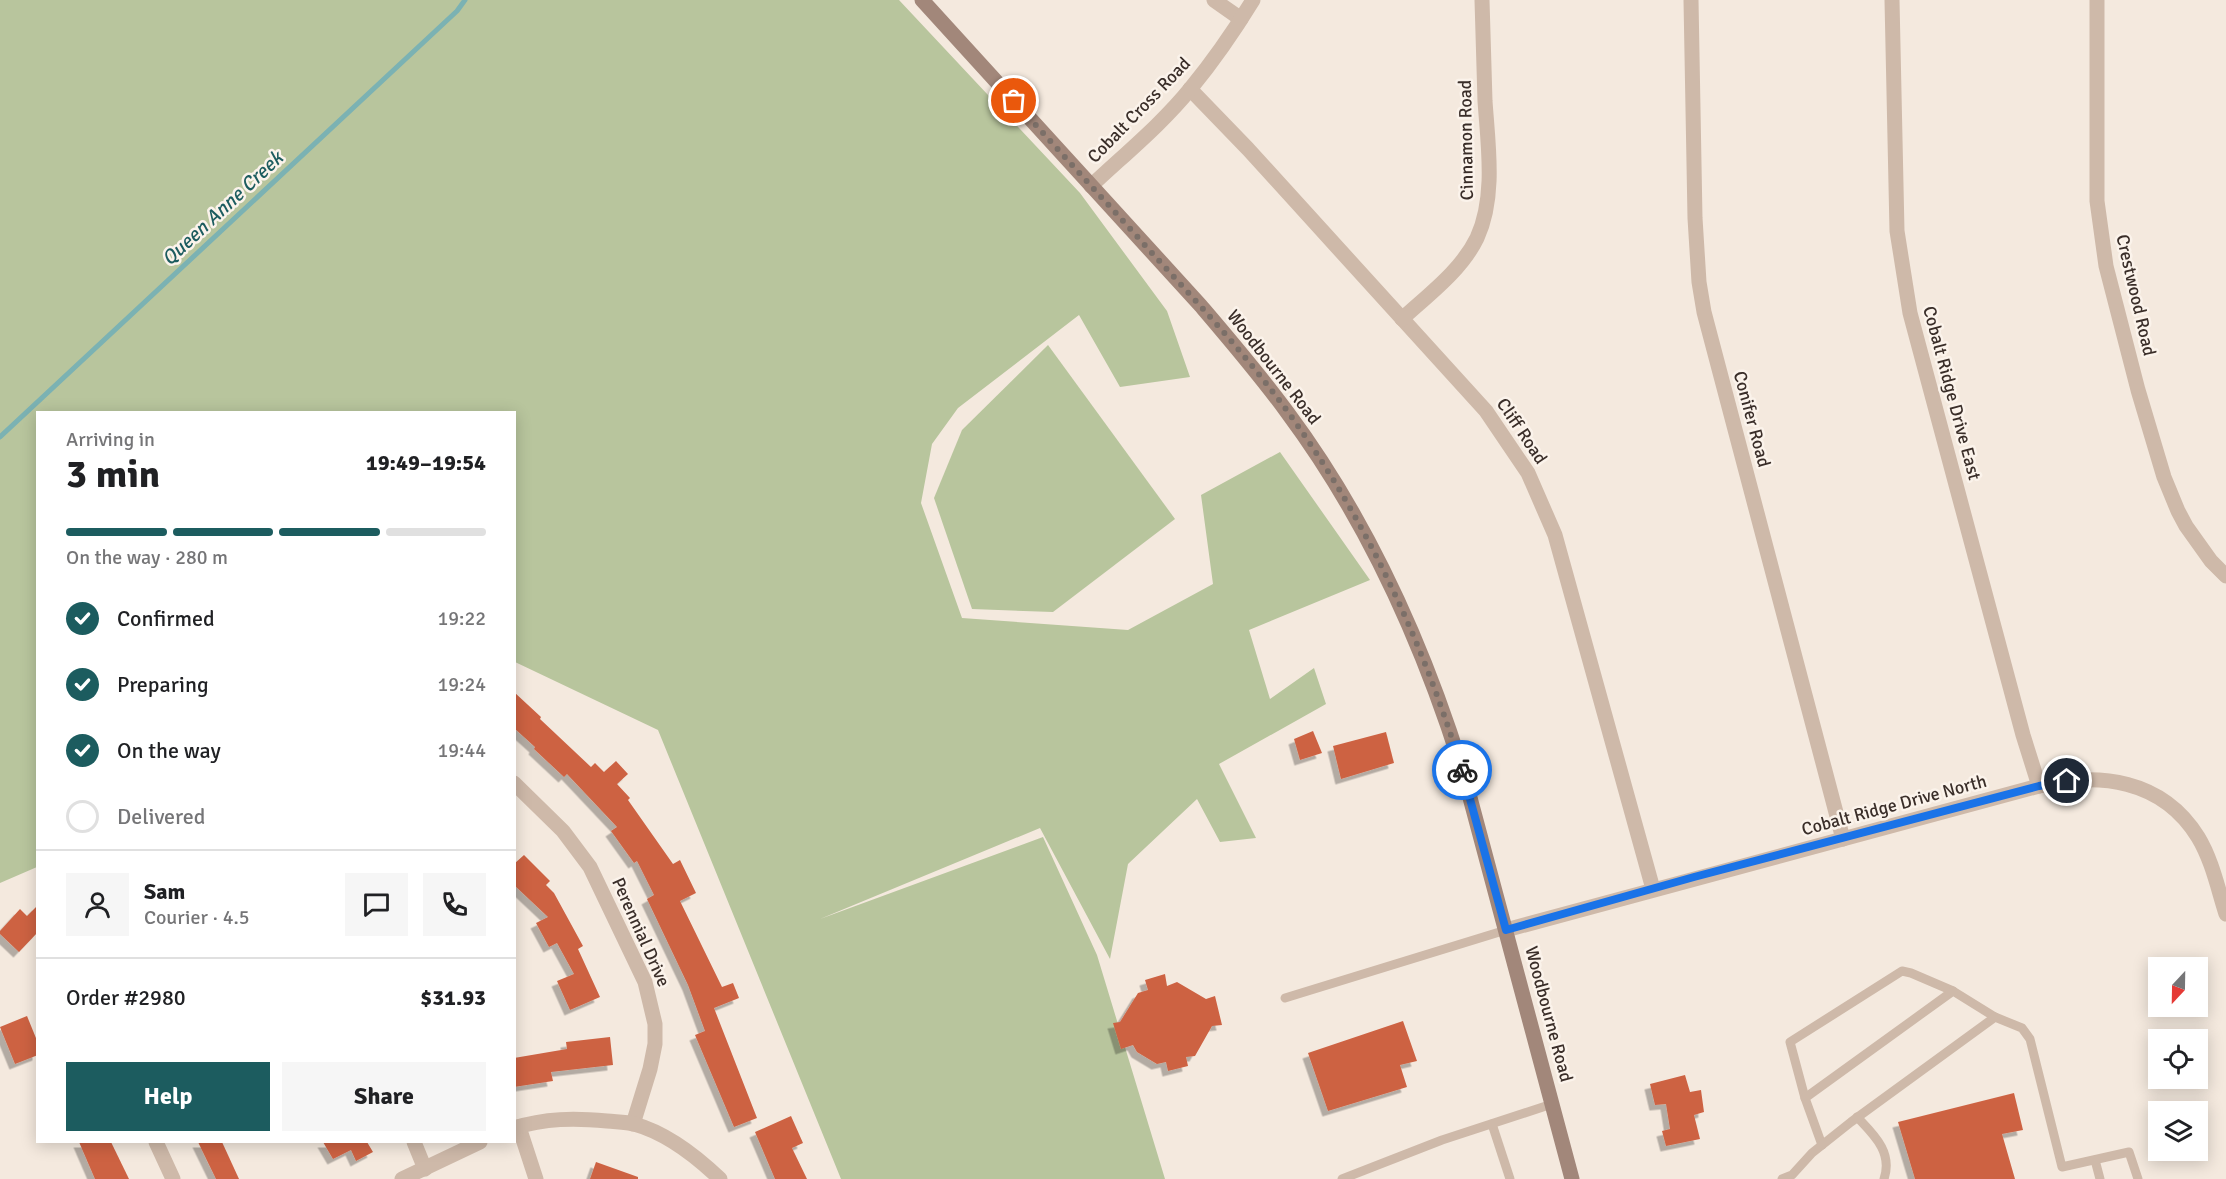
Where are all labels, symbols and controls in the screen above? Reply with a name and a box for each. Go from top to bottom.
street label: Cobalt Cross Road [1083,52,1195,168]
pin [988,75,1039,126]
street label: Cinnamon Road [1454,80,1478,200]
icon: bag [997,84,1030,117]
water label: Queen Anne Creek [156,144,290,271]
street label: Crestwood Road [2111,232,2161,358]
street label: Cobalt Ridge Drive East [1918,304,1986,482]
street label: Woodbourne Road [1222,305,1326,429]
street label: Conifer Road [1729,368,1775,470]
street label: Cliff Road [1492,394,1552,468]
text: Arriving in [66,427,155,452]
text: 19:49–19:54 [366,449,486,476]
text: 3 min [66,450,160,498]
text: On the way · 280 m [66,545,228,570]
icon: check [66,602,99,635]
text: Confirmed [117,605,215,632]
text: 19:22 [437,606,486,631]
icon: check [66,668,99,701]
text: Preparing [117,671,209,698]
text: 19:24 [437,672,486,697]
icon: check [66,734,99,767]
text: On the way [117,737,221,764]
text: 19:44 [437,738,486,763]
courier [1432,740,1492,800]
icon: bike [1446,754,1479,787]
pin [2041,755,2092,806]
icon: home [2050,764,2083,797]
street label: Cobalt Ridge Drive North [1799,770,1989,840]
text: Delivered [117,803,205,830]
button: person [66,873,129,936]
button: chat [345,873,408,936]
button: phone [423,873,486,936]
street label: Perennial Drive [607,874,675,990]
text: Sam [144,878,185,905]
text: Courier · 4.5 [144,905,250,930]
street label: Woodbourne Road [1520,944,1578,1084]
north arrow [2148,957,2208,1017]
map controls [2148,957,2208,1161]
text: Order #2980 [66,984,186,1011]
text: $31.93 [420,984,486,1011]
button: locate [2148,1029,2208,1089]
button: Help [66,1062,270,1131]
button: Share [282,1062,486,1131]
button: layers [2148,1101,2208,1161]

